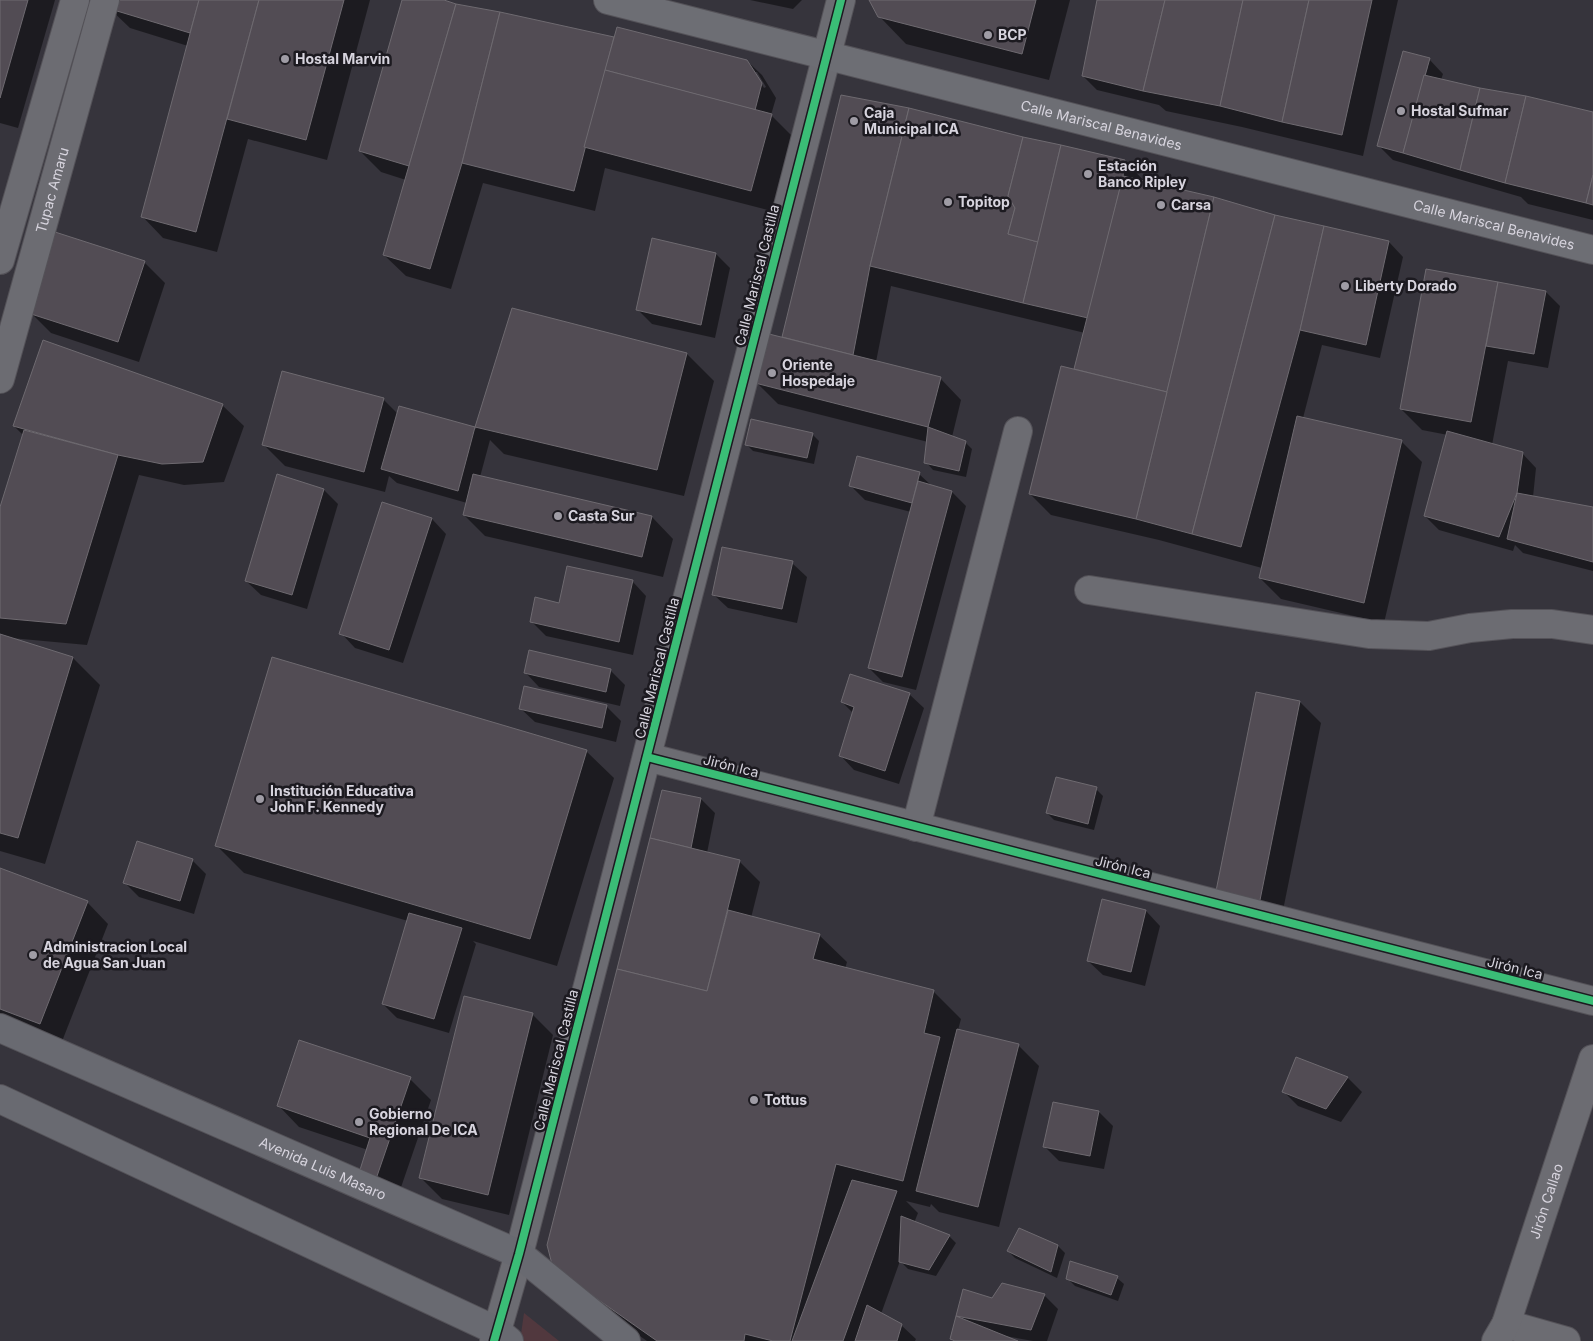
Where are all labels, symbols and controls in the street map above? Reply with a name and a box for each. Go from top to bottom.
place label: BCP [998,26,1027,43]
marker: BCP [982,29,994,41]
place label: Hostal Marvin [295,50,390,67]
marker: Hostal Marvin [279,53,291,65]
street label: Calle Mariscal Benavides [1019,96,1184,153]
place label: Hostal Sufmar [1411,102,1509,119]
place label: Caja Municipal ICA [864,104,959,137]
marker: Hostal Sufmar [1395,105,1407,117]
marker: Caja Municipal ICA [848,115,860,127]
street label: Tupac Amaru [32,145,72,235]
place label: Estación Banco Ripley [1098,157,1187,190]
marker: Estación Banco Ripley [1082,168,1094,180]
place label: Topitop [958,193,1010,210]
marker: Topitop [942,196,954,208]
place label: Carsa [1171,196,1211,213]
street label: Calle Mariscal Benavides [1412,196,1576,253]
marker: Carsa [1155,199,1167,211]
street label: Calle Mariscal Castilla [731,202,782,347]
place label: Liberty Dorado [1355,277,1457,294]
marker: Liberty Dorado [1339,280,1351,292]
place label: Oriente Hospedaje [782,356,855,389]
marker: Oriente Hospedaje [766,367,778,379]
place label: Casta Sur [568,507,635,524]
marker: Casta Sur [552,510,564,522]
street label: Calle Mariscal Castilla [631,595,682,740]
street label: Jirón Ica [702,750,761,781]
place label: Institución Educativa John F. Kennedy [270,782,414,815]
marker: Institución Educativa John F. Kennedy [254,793,266,805]
street label: Jirón Ica [1094,851,1153,882]
place label: Administracion Local de Agua San Juan [43,938,187,971]
marker: Administracion Local de Agua San Juan [27,949,39,961]
street label: Jirón Ica [1486,952,1545,983]
street label: Calle Mariscal Castilla [530,987,581,1132]
place label: Tottus [764,1091,807,1108]
marker: Tottus [748,1094,760,1106]
place label: Gobierno Regional De ICA [369,1105,478,1138]
marker: Gobierno Regional De ICA [353,1116,365,1128]
street label: Avenida Luis Masaro [257,1133,389,1203]
street label: Jirón Callao [1526,1161,1566,1241]

